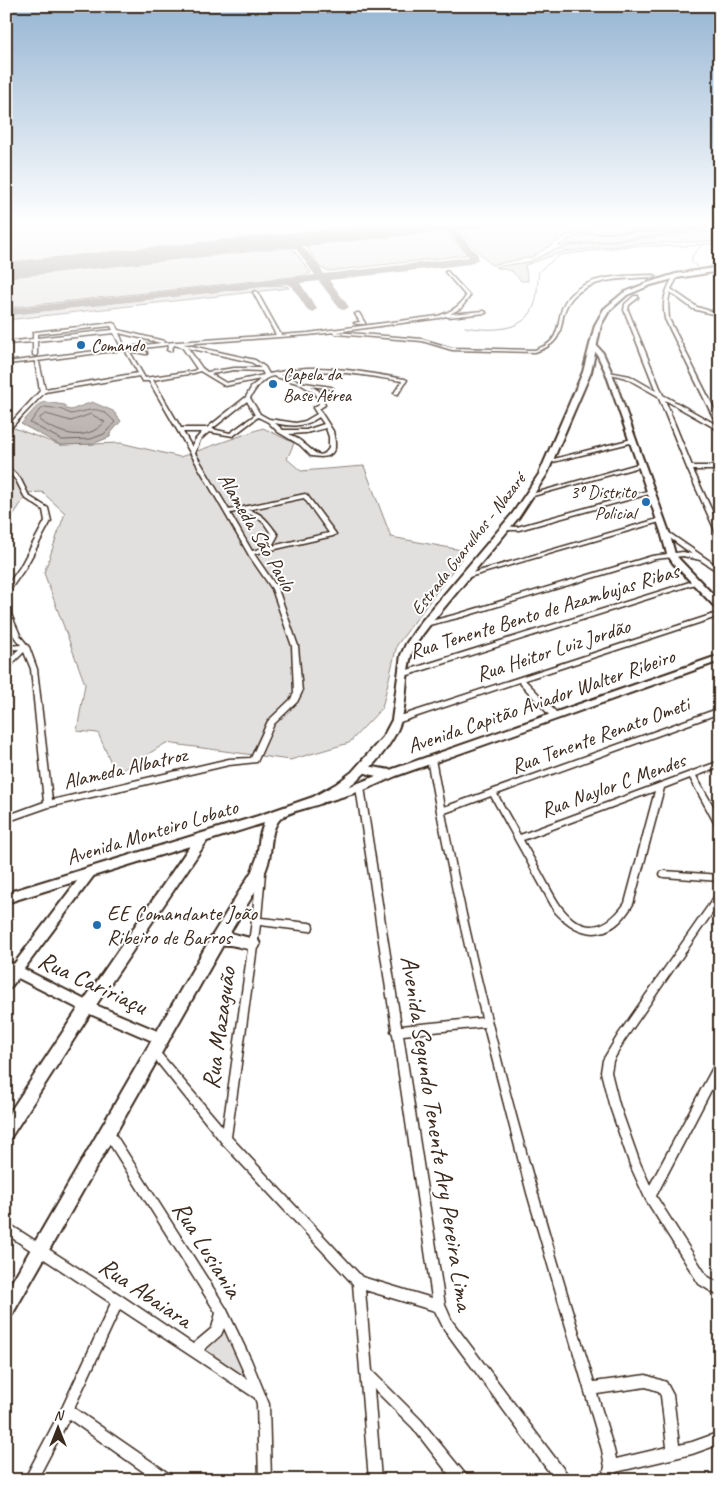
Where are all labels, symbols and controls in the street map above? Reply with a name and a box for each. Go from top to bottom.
place label: Comando [91,334,146,356]
marker: Comando [75,339,87,351]
place label: Capela da Base Aérea [283,363,353,406]
marker: Capela da Base Aérea [267,378,279,390]
street label: Estrada Guarulhos - Nazaré [406,466,532,619]
street label: Alameda São Paulo [213,468,302,597]
place label: 3º Distrito Policial [570,481,639,524]
marker: 3º Distrito Policial [640,496,652,508]
street label: Rua Tenente Bento de Azambujas Ribas [406,557,684,664]
street label: Rua Heitor Luiz Jordão [473,612,635,687]
street label: Avenida Capitão Aviador Walter Ribeiro [404,642,680,759]
street label: Rua Tenente Renato Ometi [507,690,696,779]
street label: Alameda Albatroz [61,741,192,795]
street label: Rua Naylor C Mendes [537,746,690,823]
street label: Avenida Monteiro Lobato [63,793,242,870]
place label: EE Comandante João Ribeiro de Barros [107,900,258,950]
marker: EE Comandante João Ribeiro de Barros [91,919,103,931]
street label: Rua Caririaçu [33,944,154,1023]
street label: Avenida Segundo Tenente Ary Pereira Lima [393,953,481,1316]
street label: Rua Mazaguão [195,964,244,1091]
street label: Rua Lusiania [165,1195,250,1306]
street label: Rua Abaiara [93,1250,200,1337]
north arrow [32,1404,82,1454]
text: N [54,1407,65,1424]

